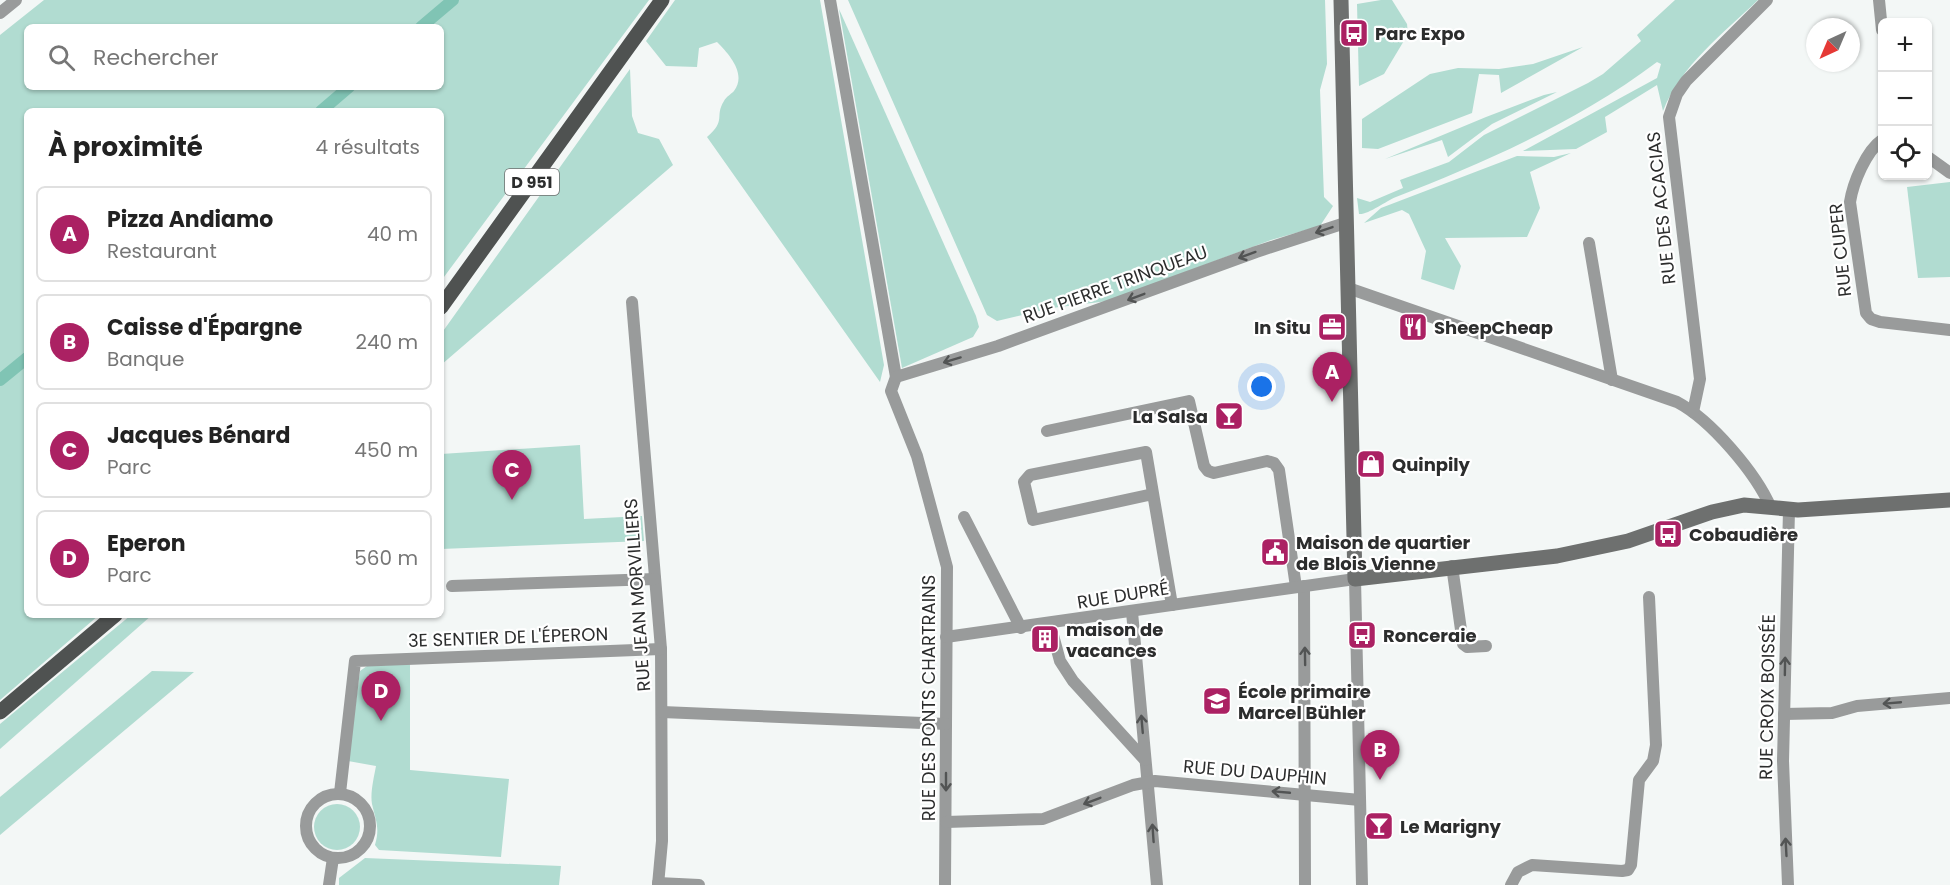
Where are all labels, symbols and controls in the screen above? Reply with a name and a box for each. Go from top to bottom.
bus stop icon: Parc Expo [1338,17,1370,49]
north arrow [1806,18,1860,72]
map controls [1878,18,1932,180]
button: + [1878,18,1932,72]
place label: Parc Expo [1375,21,1465,46]
search box [24,24,444,90]
icon: search [45,41,78,74]
text: Rechercher [93,42,219,73]
button: − [1878,72,1932,126]
button: locate [1878,126,1932,180]
text: À proximité [48,129,203,165]
street label: RUE DES ACACIAS [1641,130,1681,286]
text: 4 résultats [316,133,420,161]
road number: D 951 [505,169,559,195]
street label: RUE CUPER [1823,202,1857,298]
text: Pizza Andiamo [107,204,273,235]
text: A [62,220,77,248]
text: 40 m [367,220,418,248]
one-way arrow [1315,225,1334,236]
text: Restaurant [107,237,217,265]
street label: RUE PIERRE TRINQUEAU [1019,239,1211,329]
one-way arrow [1238,251,1257,262]
one-way arrow [1127,292,1146,303]
office icon: In Situ [1316,311,1348,343]
restaurant icon: SheepCheap [1397,311,1429,343]
text: Caisse d'Épargne [107,312,302,343]
place label: In Situ [1254,315,1311,340]
place label: SheepCheap [1434,315,1553,340]
text: B [63,328,76,356]
text: 240 m [355,328,418,356]
text: Banque [107,345,184,373]
pin: A [1312,352,1352,402]
one-way arrow [943,355,962,366]
your location [1247,372,1276,401]
bar icon: La Salsa [1213,400,1245,432]
place label: La Salsa [1133,404,1208,429]
text: Jacques Bénard [107,420,290,451]
text: C [62,436,77,464]
text: 450 m [354,436,418,464]
shop icon: Quinpily [1355,448,1387,480]
pin: C [492,450,532,500]
place label: Quinpily [1392,452,1471,477]
text: Parc [107,453,152,481]
street label: RUE JEAN MORVILLIERS [618,498,656,692]
bus stop icon: Cobaudière [1652,518,1684,550]
place label: Cobaudière [1689,522,1798,547]
text: Eperon [107,528,186,559]
place label: Maison de quartier de Blois Vienne [1296,530,1471,576]
public building icon: Maison de quartier de Blois Vienne [1259,536,1291,568]
text: D [62,544,77,572]
text: 560 m [354,544,418,572]
text: Parc [107,561,152,589]
street label: RUE DES PONTS CHARTRAINS [916,575,941,821]
street label: RUE DUPRÉ [1075,575,1171,615]
street label: RUE CROIX BOISSÉE [1753,614,1781,780]
place label: maison de vacances [1066,617,1163,663]
bus stop icon: Ronceraie [1346,619,1378,651]
street label: 3E SENTIER DE L'ÉPERON [407,621,609,653]
building icon: maison de vacances [1029,623,1061,655]
place label: Ronceraie [1383,623,1477,648]
one-way arrow [1299,647,1311,667]
one-way arrow [1779,656,1791,676]
pin: D [362,672,400,721]
place label: École primaire Marcel Bühler [1238,679,1371,725]
school or university icon: École primaire Marcel Bühler [1201,685,1233,717]
one-way arrow [1882,698,1902,709]
one-way arrow [1136,714,1147,734]
pin: B [1360,730,1400,780]
street label: RUE DU DAUPHIN [1182,753,1328,791]
one-way arrow [940,772,952,792]
one-way arrow [1272,786,1292,797]
one-way arrow [1083,796,1102,807]
bar icon: Le Marigny [1363,810,1395,842]
place label: Le Marigny [1400,814,1502,839]
one-way arrow [1147,824,1158,844]
one-way arrow [1780,837,1791,857]

